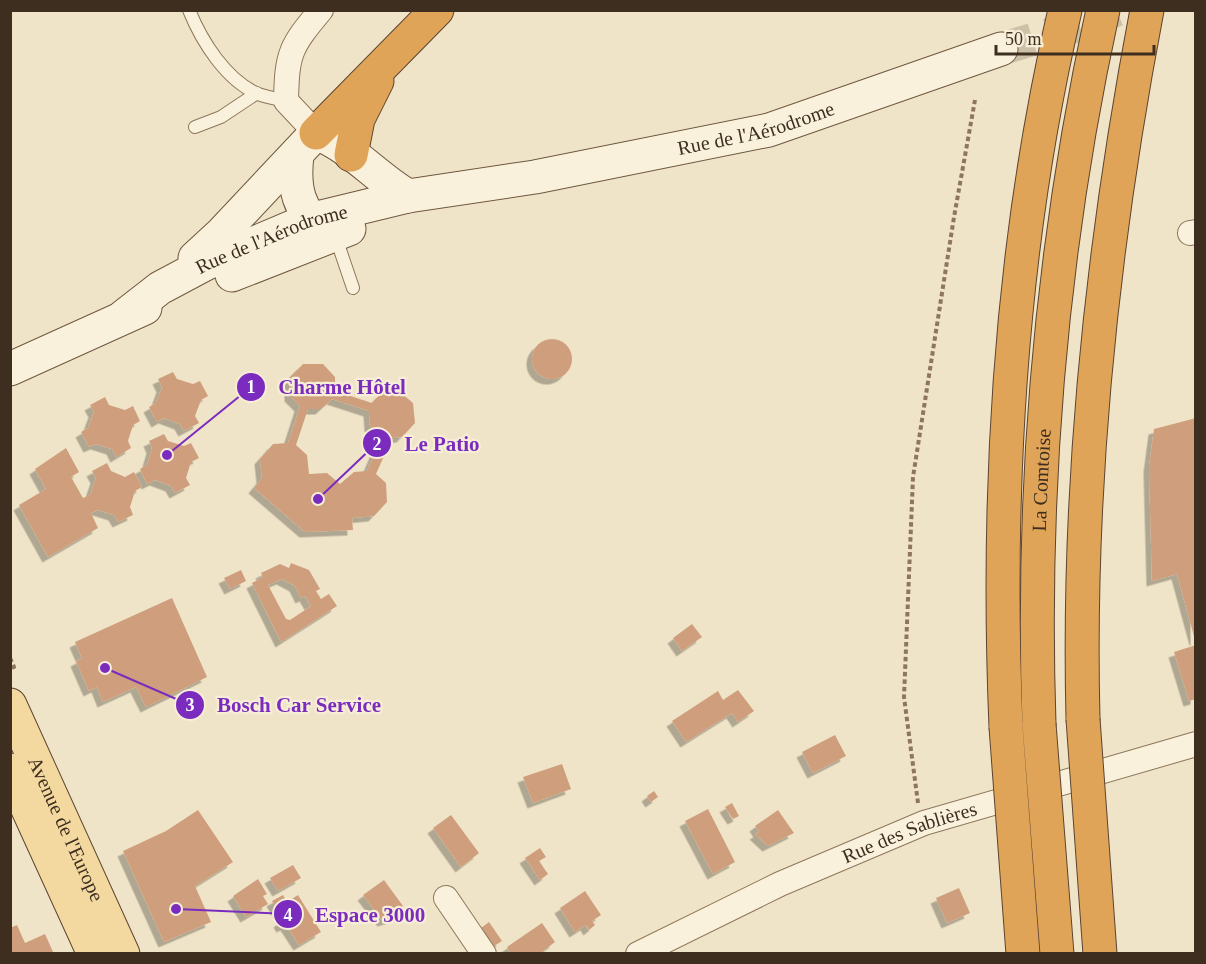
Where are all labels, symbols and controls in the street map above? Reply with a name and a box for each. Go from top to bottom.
scale bar [996,18,1154,56]
text: 50 m [1005,29,1042,49]
street label: Rue de l'Aérodrome [675,97,837,159]
street label: Rue de l'Aérodrome [192,200,350,278]
callout: Charme Hôtel [236,367,418,406]
text: Charme Hôtel [278,375,406,399]
text: 1 [247,377,256,397]
callout: Le Patio [362,424,491,463]
street label: La Comtoise [1028,428,1055,532]
text: Le Patio [404,432,480,456]
text: 2 [373,434,382,454]
callout: Bosch Car Service [175,685,394,724]
text: Bosch Car Service [217,693,381,717]
text: 3 [186,695,195,715]
street label: Avenue de l'Europe [24,753,109,905]
street label: Rue des Sablières [839,797,980,867]
callout: Espace 3000 [273,895,437,934]
text: Espace 3000 [315,903,425,927]
text: 4 [284,905,293,925]

